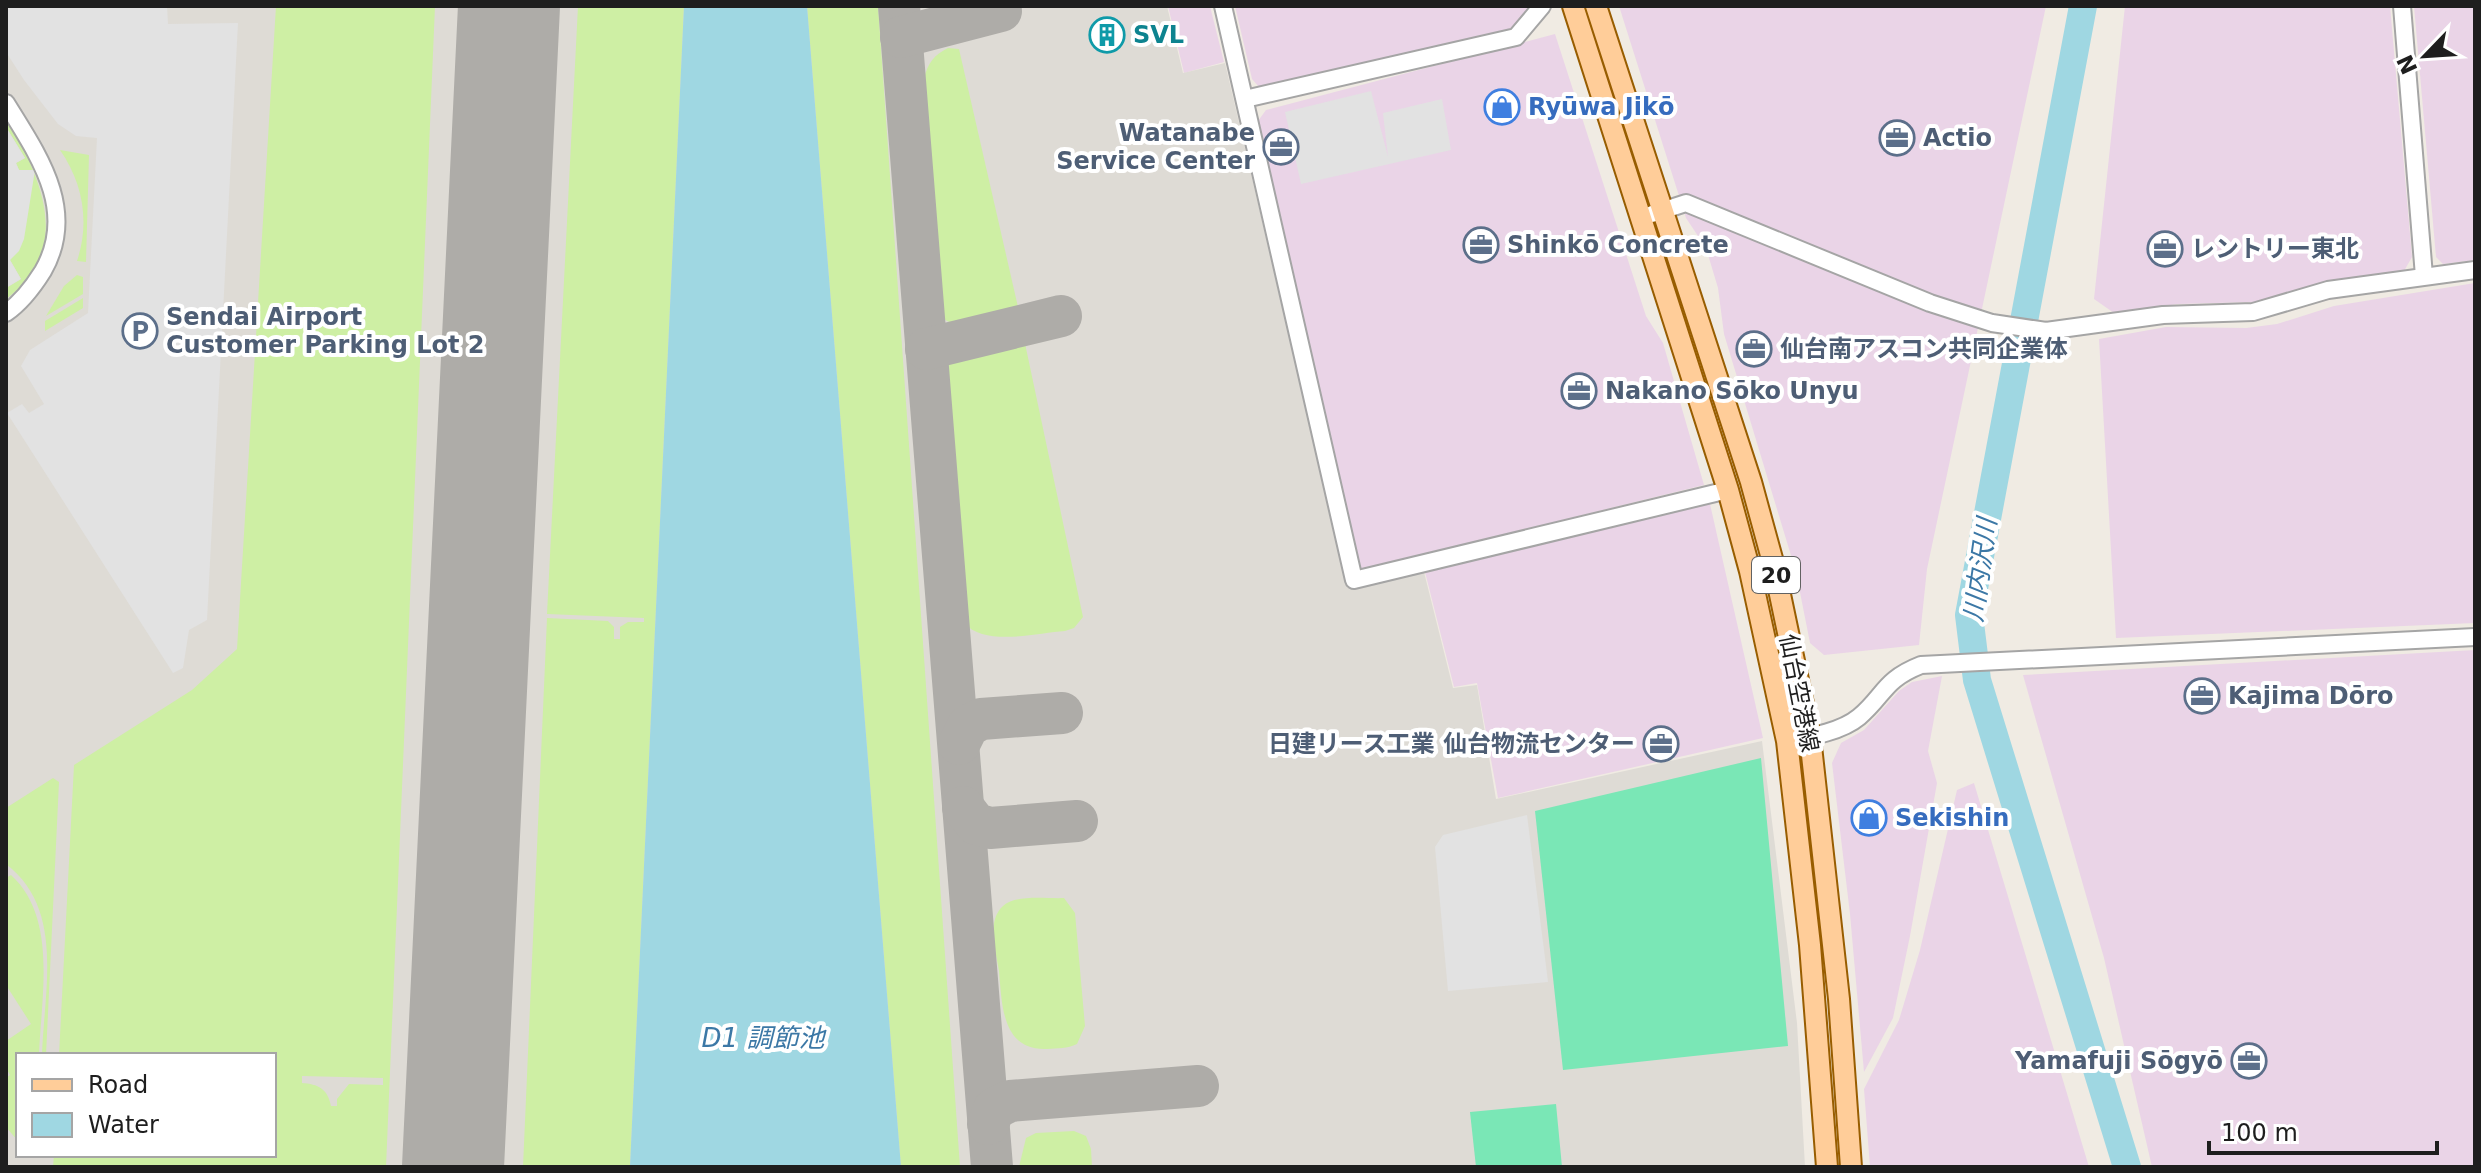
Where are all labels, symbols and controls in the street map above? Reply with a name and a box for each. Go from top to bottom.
building icon: SVL [1088,16,1126,54]
north arrow [2385,16,2465,96]
place label: SVL [1133,21,1184,49]
text: N [2392,51,2423,78]
shop icon: Ryūwa Jikō [1483,88,1521,126]
place label: Ryūwa Jikō [1528,93,1674,121]
place label: Watanabe Service Center [1056,119,1255,175]
office icon: Actio [1878,119,1916,157]
place label: Actio [1923,124,1992,152]
office icon: Watanabe Service Center [1262,128,1300,166]
office icon: Shinkō Concrete [1462,226,1500,264]
office icon: レントリー東北 [2146,230,2184,268]
place label: Shinkō Concrete [1507,231,1729,259]
place label: レントリー東北 [2191,235,2359,263]
place label: Sendai Airport Customer Parking Lot 2 [166,303,485,359]
parking icon: Sendai Airport Customer Parking Lot 2 [121,312,159,350]
office icon: 仙台南アスコン共同企業体 [1735,330,1773,368]
place label: 仙台南アスコン共同企業体 [1780,335,2068,363]
office icon: Nakano Sōko Unyu [1560,372,1598,410]
place label: Nakano Sōko Unyu [1605,377,1859,405]
water label: 川内沢川 [1958,513,2003,624]
road number: 20 [1752,557,1800,593]
street label: 仙台空港線 [1774,631,1824,755]
office icon: Kajima Dōro [2183,677,2221,715]
place label: Kajima Dōro [2228,682,2394,710]
office icon: 日建リース工業 仙台物流センター [1642,725,1680,763]
place label: 日建リース工業 仙台物流センター [1268,730,1635,758]
shop icon: Sekishin [1850,799,1888,837]
place label: Sekishin [1895,804,2009,832]
water label: D1 調節池 [702,1023,827,1053]
office icon: Yamafuji Sōgyō [2230,1042,2268,1080]
place label: Yamafuji Sōgyō [2014,1047,2223,1075]
legend [16,1053,276,1157]
text: Road [88,1071,148,1099]
scale bar [2209,1105,2437,1155]
text: Water [88,1111,159,1139]
text: 100 m [2221,1119,2298,1147]

